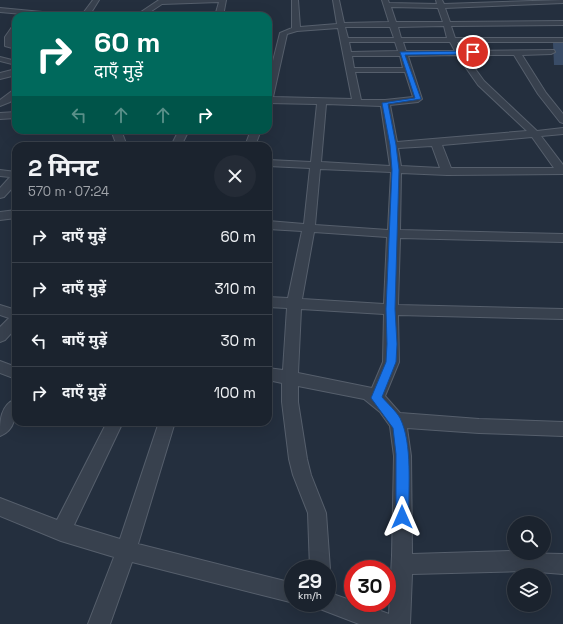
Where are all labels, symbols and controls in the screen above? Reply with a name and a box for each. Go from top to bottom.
text: 60 m [94,24,160,60]
icon: right [28,28,80,80]
pin [456,35,490,69]
icon: arrive [462,41,484,63]
text: दाएँ मुड़ें [94,59,143,82]
icon: left [68,104,90,126]
icon: ahead [110,104,132,126]
icon: ahead [152,104,174,126]
icon: right [194,104,216,126]
text: 2 मिनट [28,152,99,183]
button: close [214,155,256,197]
text: 570 m · 07:24 [28,183,109,200]
icon: right [28,226,50,248]
text: दाएँ मुड़ें [62,226,106,245]
text: 60 m [220,227,256,246]
icon: right [28,278,50,300]
text: दाएँ मुड़ें [62,278,106,297]
text: 310 m [215,279,256,298]
icon: left [28,330,50,352]
text: बाएँ मुड़ें [62,330,107,349]
text: 30 m [221,331,256,350]
icon: right [28,382,50,404]
text: दाएँ मुड़ें [62,382,106,401]
text: 100 m [214,383,256,402]
position arrow [381,496,423,538]
map controls [507,516,551,612]
button: search [507,516,551,560]
speed limit sign: 30 [344,560,396,612]
text: 29 [298,568,322,594]
button: layers [507,568,551,612]
text: km/h [298,589,322,602]

